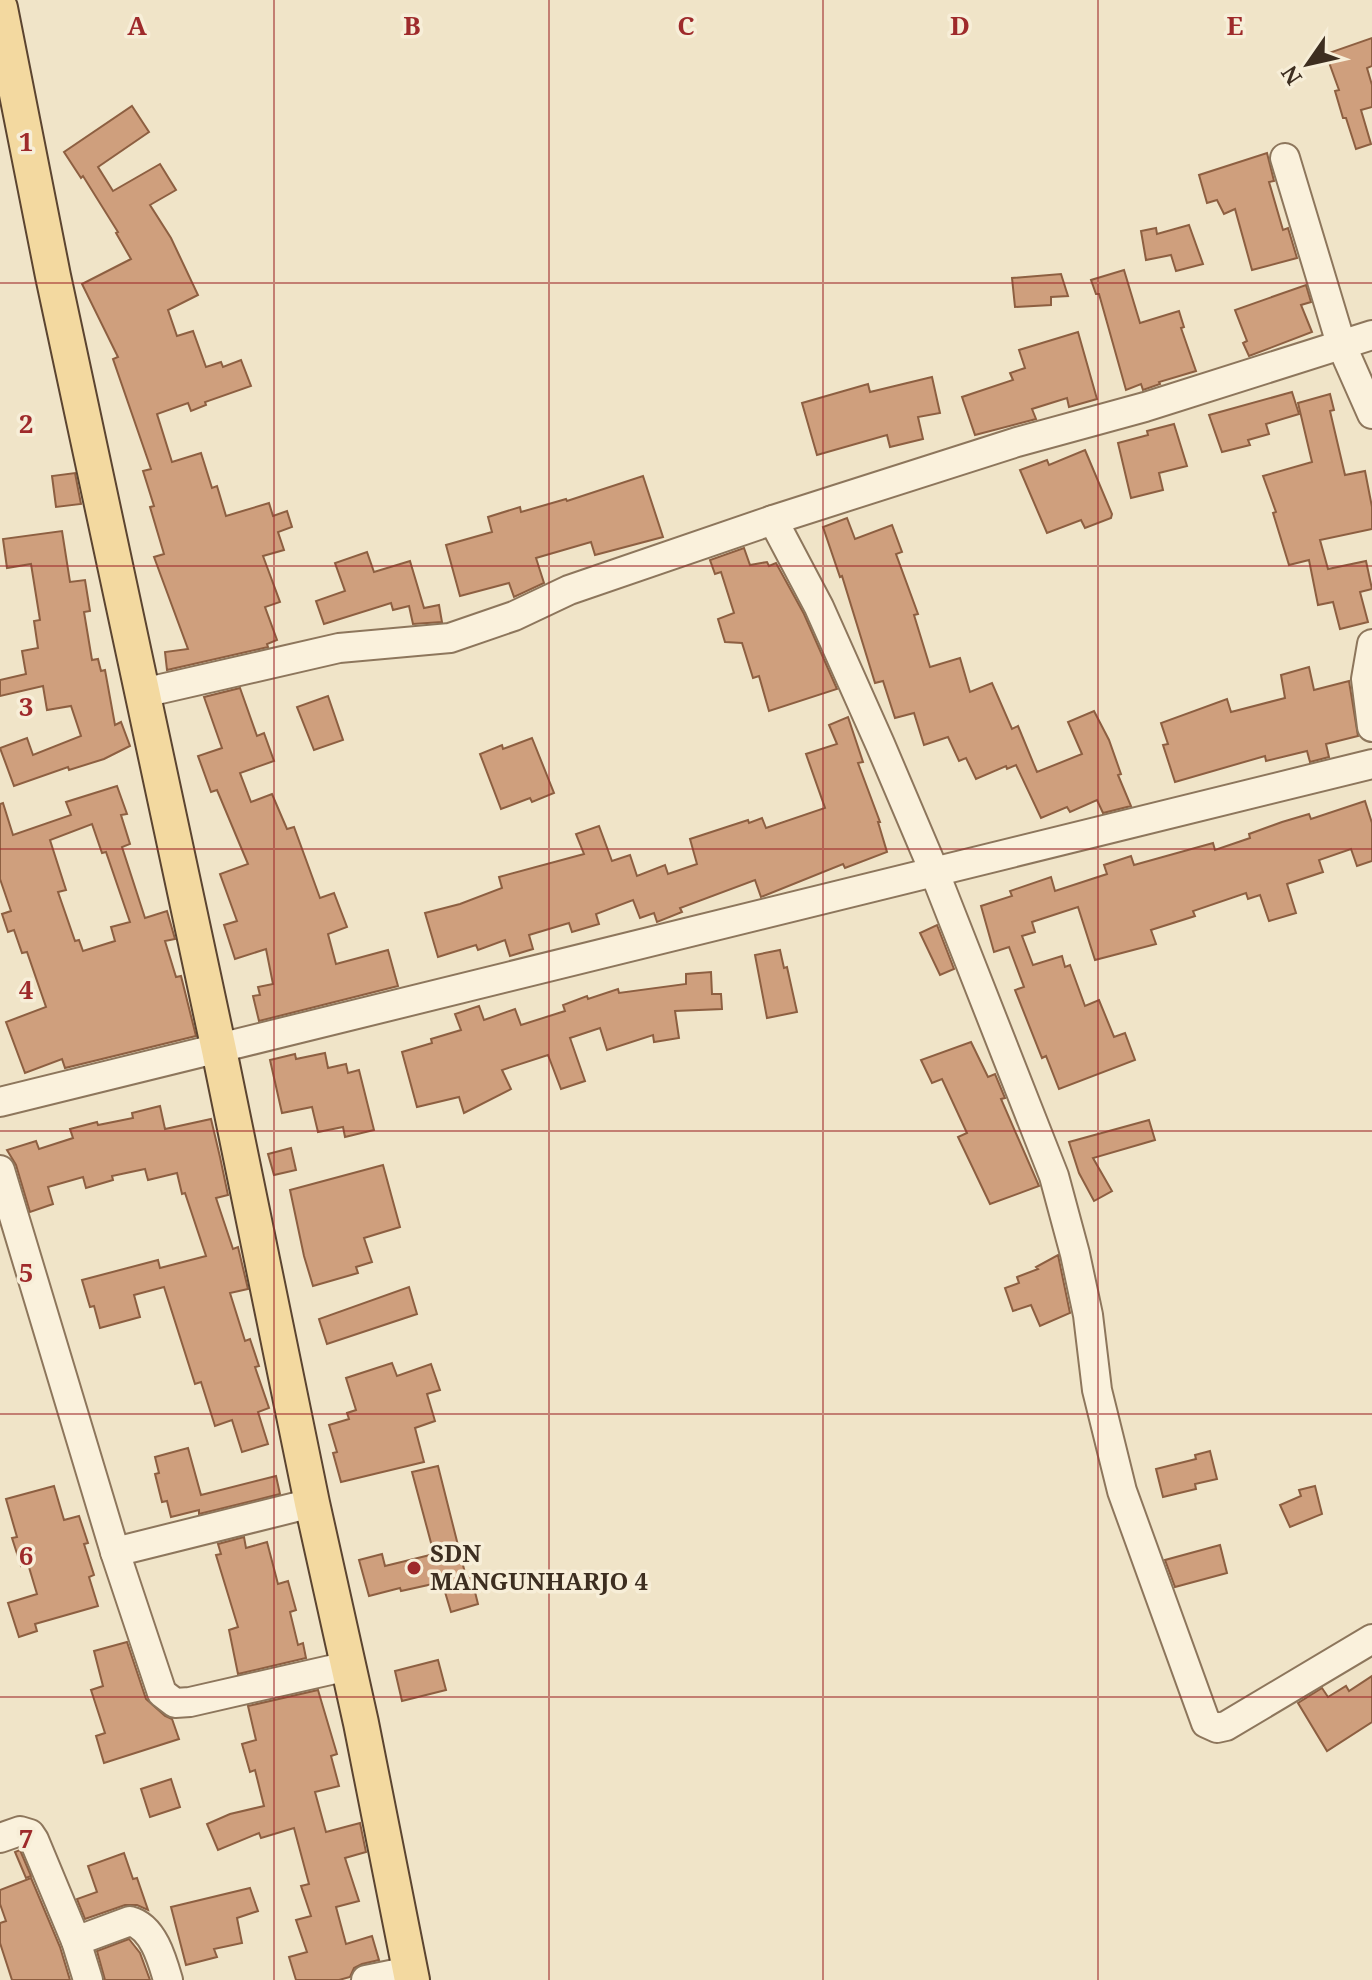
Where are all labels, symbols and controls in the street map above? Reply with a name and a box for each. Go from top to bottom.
text: A [127,7,147,43]
text: B [403,7,421,43]
text: C [677,7,695,43]
text: D [950,7,970,43]
text: E [1227,7,1244,43]
north arrow [1268,24,1348,104]
text: N [1273,60,1308,91]
text: 1 [19,123,33,159]
text: 2 [19,405,33,441]
text: 3 [19,688,33,724]
text: 4 [19,971,34,1007]
text: 5 [19,1254,33,1290]
place label: SDN MANGUNHARJO 4 [430,1536,649,1597]
text: 6 [19,1537,33,1573]
marker: SDN MANGUNHARJO 4 [405,1559,423,1577]
text: 7 [19,1820,33,1856]

